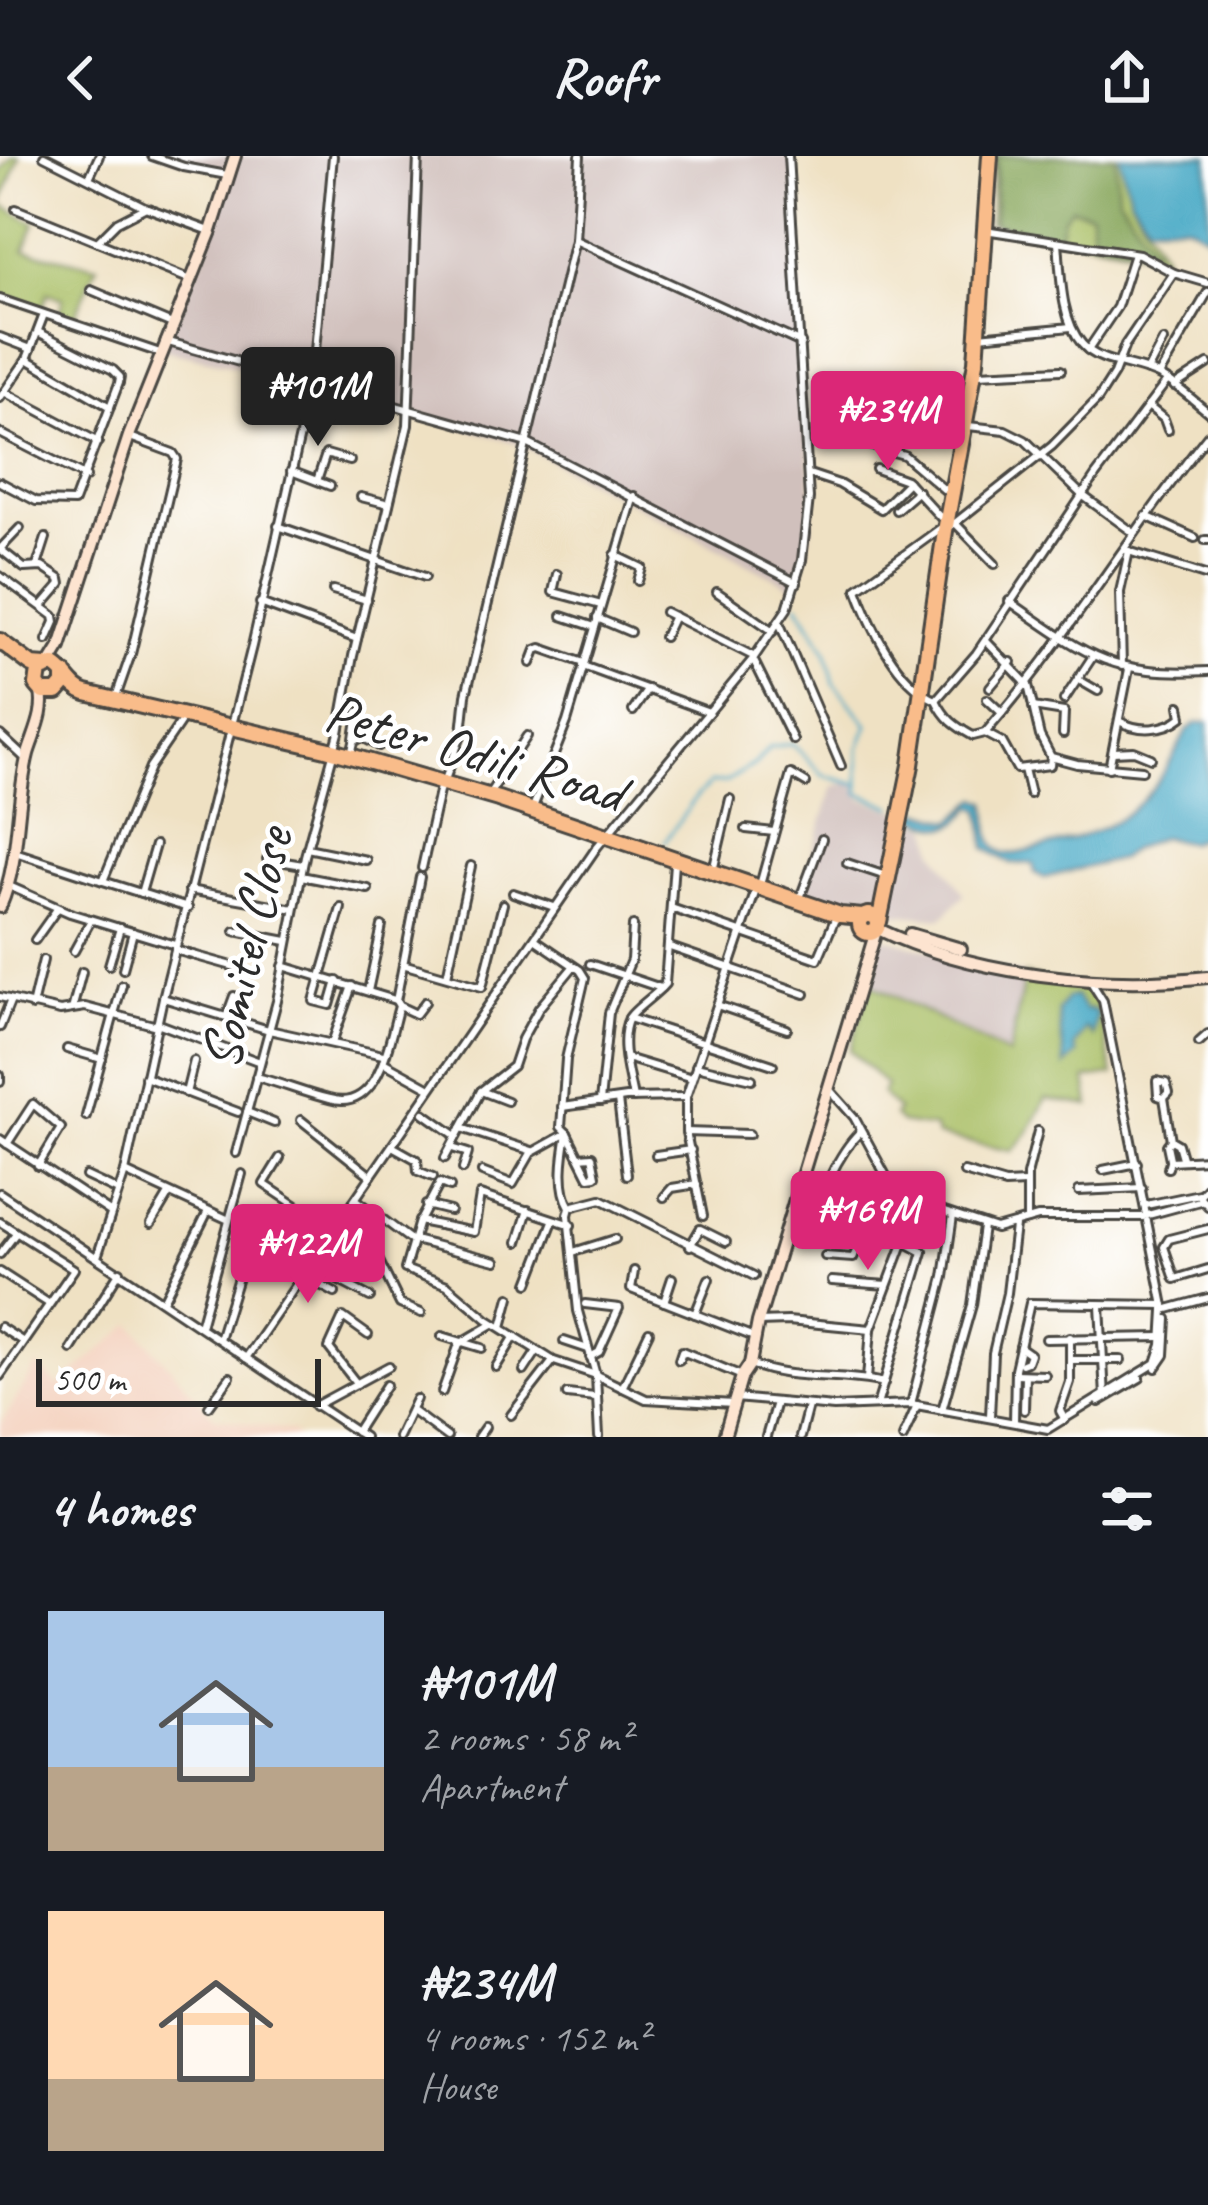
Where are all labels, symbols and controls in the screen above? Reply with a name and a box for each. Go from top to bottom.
text: Roofr [552,44,656,112]
icon: back [48,45,114,111]
icon: share [1094,45,1160,111]
pin: ₦101M [234,347,402,449]
text: ₦101M [268,361,368,410]
pin: ₦234M [804,371,972,473]
text: ₦234M [838,385,938,434]
street label: Peter Odili Road [317,675,640,831]
street label: Somitel Close [183,817,309,1076]
pin: ₦169M [784,1171,952,1273]
text: ₦169M [818,1185,918,1234]
pin: ₦122M [224,1204,392,1306]
text: ₦122M [258,1218,358,1267]
scale bar [36,1353,321,1406]
text: 500 m [54,1359,125,1401]
icon: filters [1094,1476,1160,1542]
text: 4 homes [48,1477,192,1541]
text: ₦101M [420,1650,551,1714]
icon: home [144,1659,288,1803]
text: 2 rooms · 58 m² [420,1714,631,1763]
text: Apartment [420,1763,563,1812]
text: ₦234M [420,1950,551,2014]
icon: home [144,1959,288,2103]
text: 4 rooms · 152 m² [420,2014,648,2063]
text: House [420,2063,496,2112]

